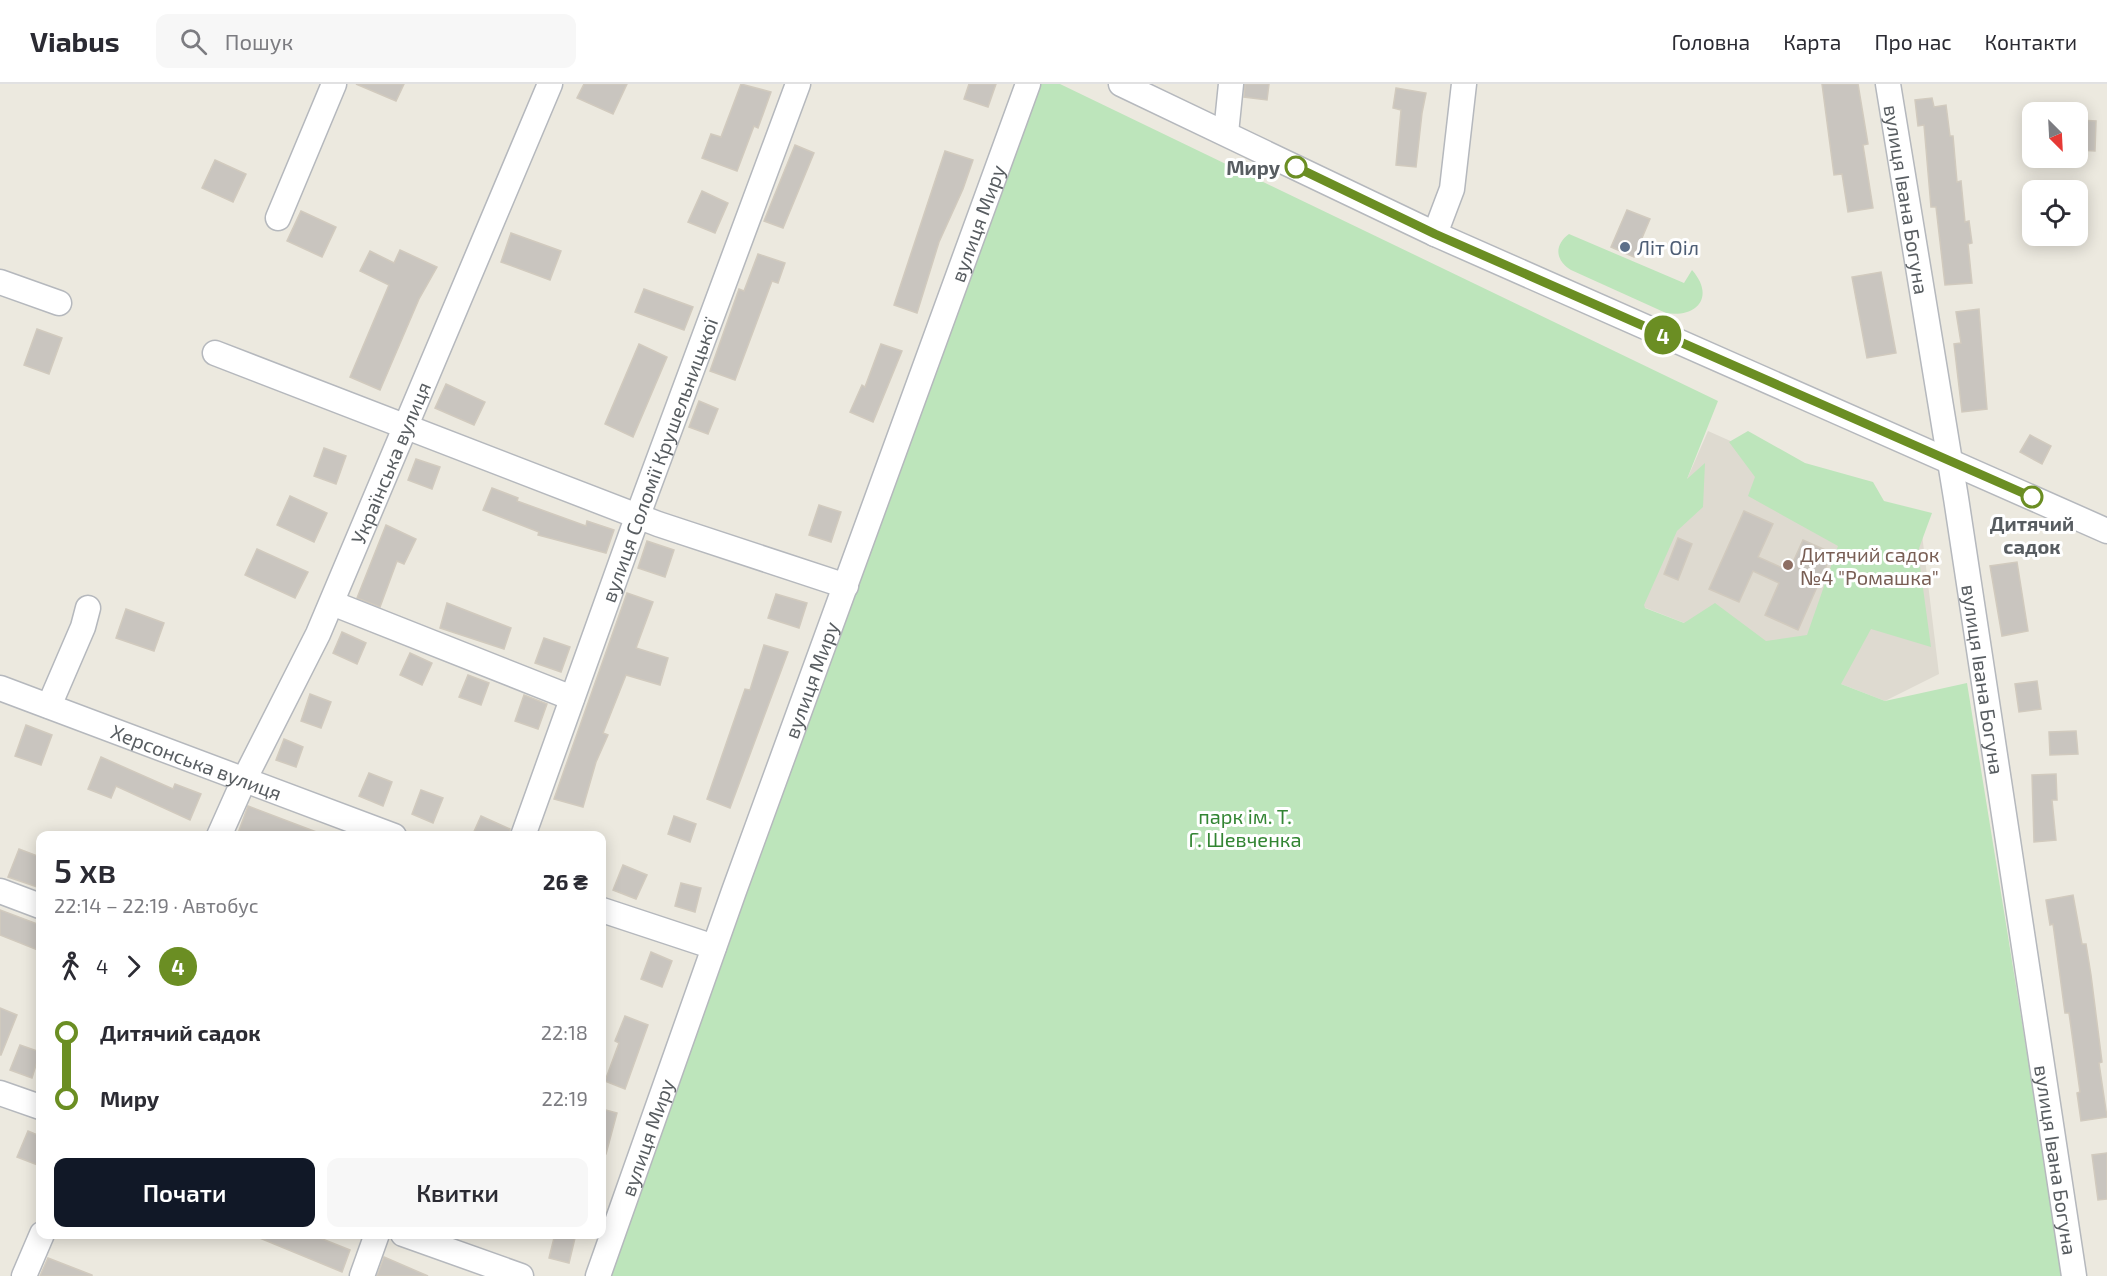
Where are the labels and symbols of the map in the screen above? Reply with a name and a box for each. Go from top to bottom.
north arrow [2022,102,2088,168]
street label: вулиця Івана Богуна [1880,103,1934,296]
place label: Миру [1226,155,1281,179]
marker: Миру [1285,156,1307,178]
street label: вулиця Миру [945,161,1011,285]
place label: Літ Оіл [1637,235,1699,259]
marker: Літ Оіл [1618,240,1632,254]
street label: вулиця Соломії Крушельницької [596,313,723,605]
line badge: 4 [1644,316,1682,354]
street label: Українська вулиця [345,378,435,547]
marker: Дитячий садок [2021,486,2043,508]
place label: Дитячий садок [1990,511,2074,558]
place label: Дитячий садок №4 "Ромашка" [1800,542,1940,589]
marker: Дитячий садок №4 "Ромашка" [1781,558,1795,572]
street label: вулиця Івана Богуна [1957,583,2010,776]
street label: вулиця Миру [779,618,844,742]
street label: Херсонська вулиця [108,719,285,805]
park label: парк ім. Т. Г. Шевченка [1188,804,1302,851]
street label: вулиця Івана Богуна [2030,1063,2083,1256]
street label: вулиця Миру [615,1075,680,1199]

